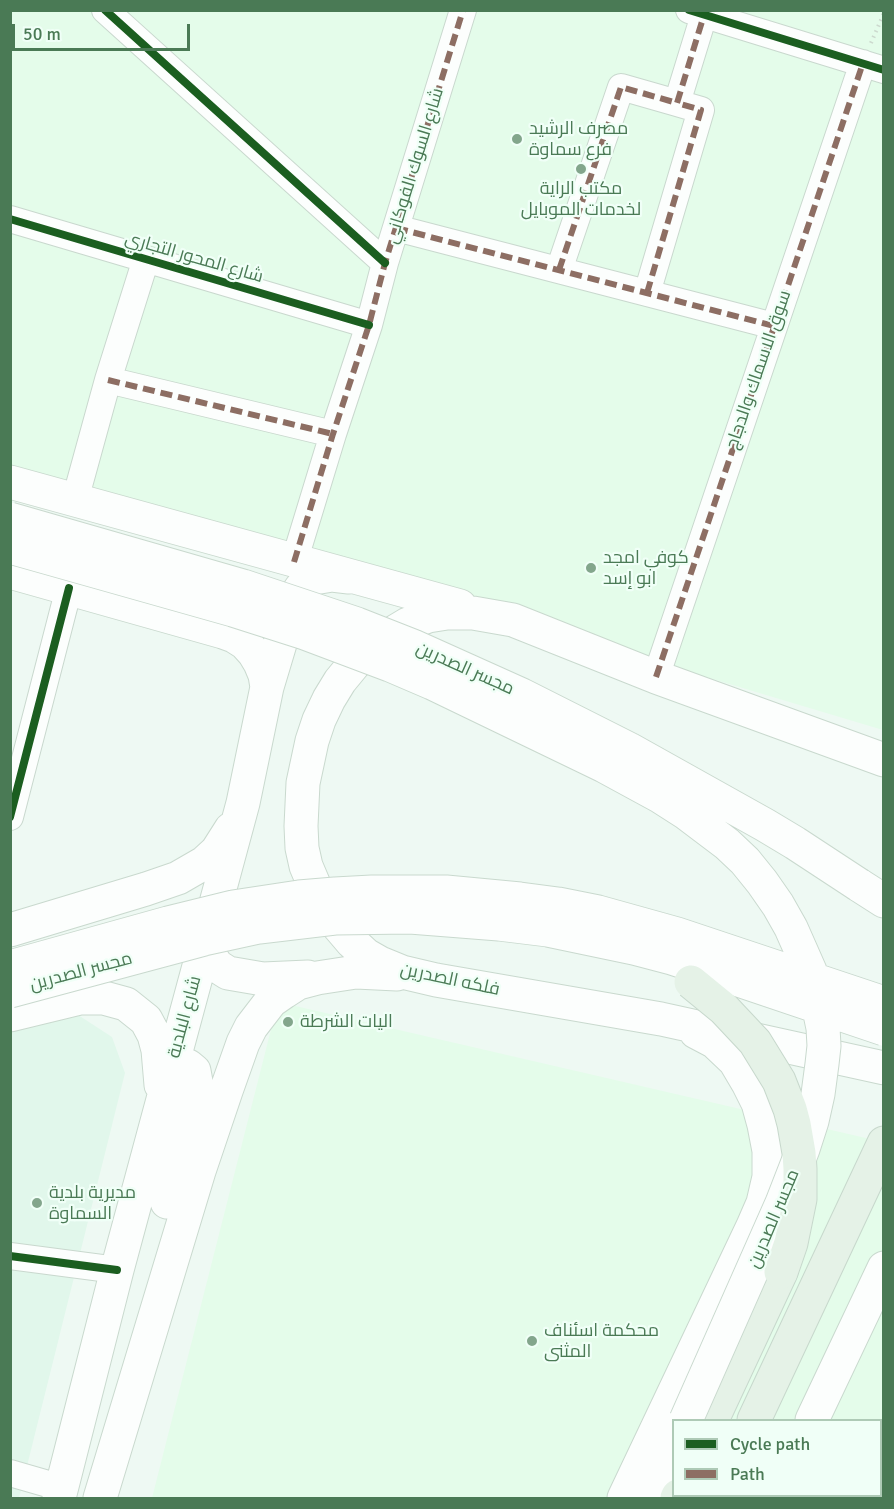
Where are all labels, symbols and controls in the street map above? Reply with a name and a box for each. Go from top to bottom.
scale bar [15,12,194,50]
text: 50 m [23,23,61,45]
street label: شارع السوك الفوكاني [381,86,449,246]
place label: مصرف الرشيد فرع سماوة [529,118,628,160]
marker: مصرف الرشيد فرع سماوة [510,132,524,146]
marker: مكتب الراية لخدمات الموبايل [574,162,588,176]
place label: مكتب الراية لخدمات الموبايل [521,178,641,220]
street label: شارع المحور التجاري [122,228,266,288]
street label: سوق الاسماك والدجاج [722,288,796,452]
place label: كوفي امجد ابو إسد [603,547,689,590]
marker: كوفي امجد ابو إسد [584,561,598,575]
street label: مجسر الصدرين [413,638,517,700]
street label: مجسر الصدرين [27,948,135,996]
street label: فلكه الصدرين [398,959,502,1001]
street label: شارع البلدية [164,974,206,1060]
place label: اليات الشرطة [300,1011,393,1033]
marker: اليات الشرطة [281,1015,295,1029]
street label: مجسر الصدرين [743,1166,805,1272]
place label: مديرية بلدية السماوة [49,1182,136,1224]
marker: مديرية بلدية السماوة [30,1196,44,1210]
place label: محكمة اسئناف المثنى [544,1320,659,1362]
marker: محكمة اسئناف المثنى [525,1334,539,1348]
legend [672,1419,882,1497]
text: Cycle path [730,1433,810,1455]
text: Path [730,1463,765,1485]

